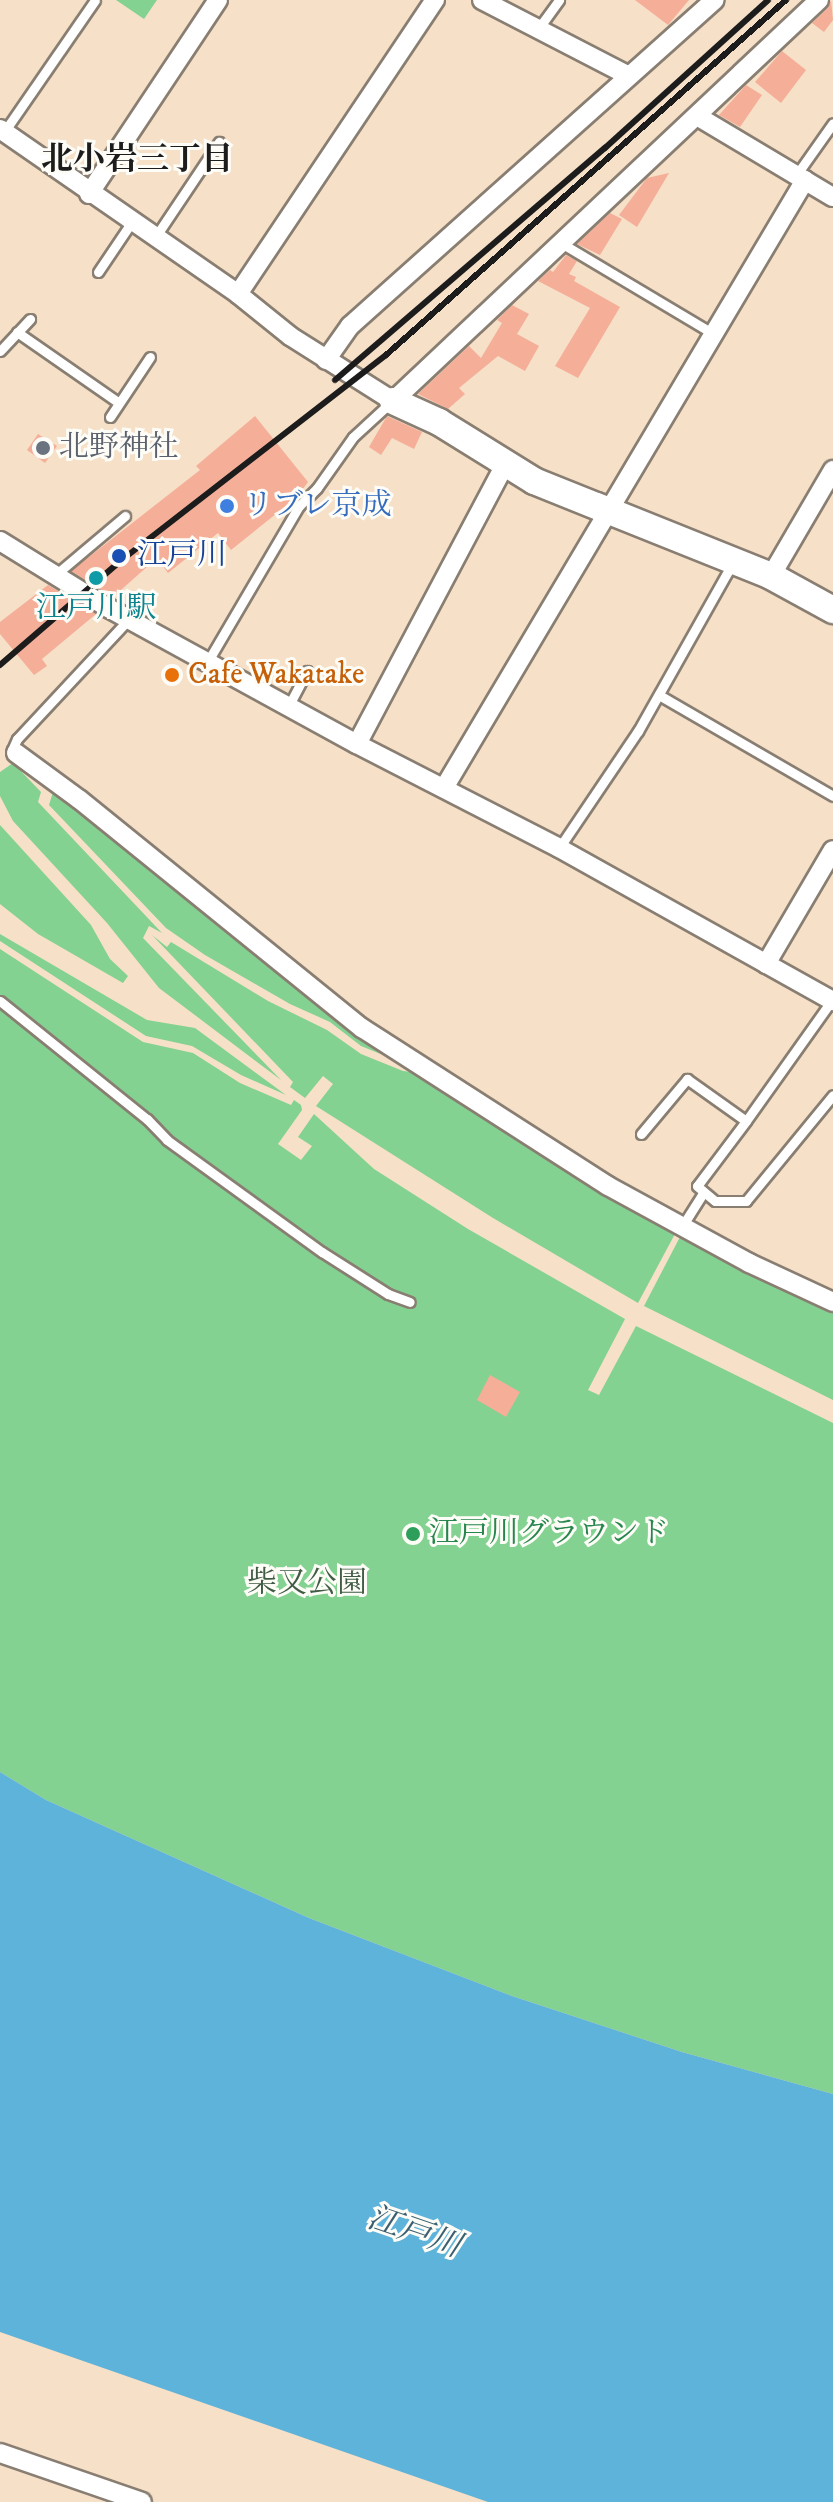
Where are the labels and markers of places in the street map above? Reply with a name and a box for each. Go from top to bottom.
place label: 北野神社 [59,430,179,466]
marker: 北野神社 [34,439,52,457]
place label: リブレ京成 [243,488,393,524]
marker: リブレ京成 [218,497,236,515]
place label: 江戸川 [137,538,227,574]
marker: 江戸川 [108,545,130,567]
marker: 江戸川駅 [87,569,105,587]
place label: 江戸川駅 [36,591,156,627]
place label: Cafe Wakatake [188,657,364,693]
marker: Cafe Wakatake [163,666,181,684]
place label: 江戸川グラウンド [429,1516,669,1552]
marker: 江戸川グラウンド [404,1525,422,1543]

